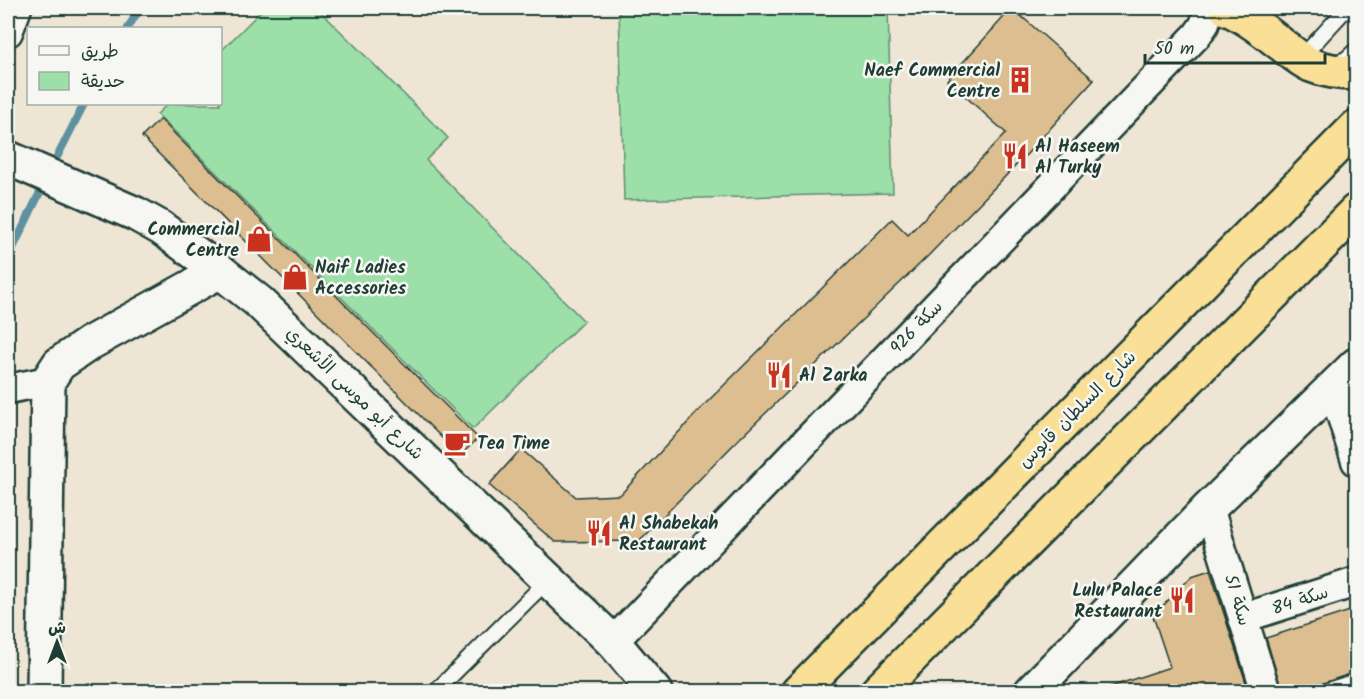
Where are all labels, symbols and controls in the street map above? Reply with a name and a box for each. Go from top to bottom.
legend [27,27,222,105]
scale bar [1145,27,1325,65]
text: 50 m [1154,35,1194,64]
text: طريق [81,38,119,67]
place label: Naef Commercial Centre [864,57,1000,107]
building icon: Naef Commercial Centre [1005,65,1035,95]
text: حديقة [81,68,125,97]
place label: Al Haseem Al Turky [1035,133,1120,183]
restaurant icon: Al Haseem Al Turky [1000,141,1030,171]
place label: Commercial Centre [147,216,239,266]
shop icon: Commercial Centre [244,224,274,254]
place label: Naif Ladies Accessories [315,254,407,304]
shop icon: Naif Ladies Accessories [280,262,310,292]
street label: سكة 926 [884,294,951,362]
street label: شارع أبو موسى الأشعري [278,320,430,468]
street label: شارع السلطان قابوس [1012,344,1144,476]
restaurant icon: Al Zarka [764,360,794,390]
place label: Al Zarka [799,362,867,391]
cafe icon: Tea Time [442,428,472,458]
place label: Tea Time [477,430,550,459]
place label: Al Shabekah Restaurant [619,510,719,560]
restaurant icon: Al Shabekah Restaurant [584,518,614,548]
street label: سكة 51 [1215,571,1258,630]
place label: Lulu Palace Restaurant [1072,577,1163,627]
street label: سكة 84 [1268,579,1333,624]
restaurant icon: Lulu Palace Restaurant [1167,585,1197,615]
north arrow [27,612,87,672]
text: ش [48,616,66,641]

